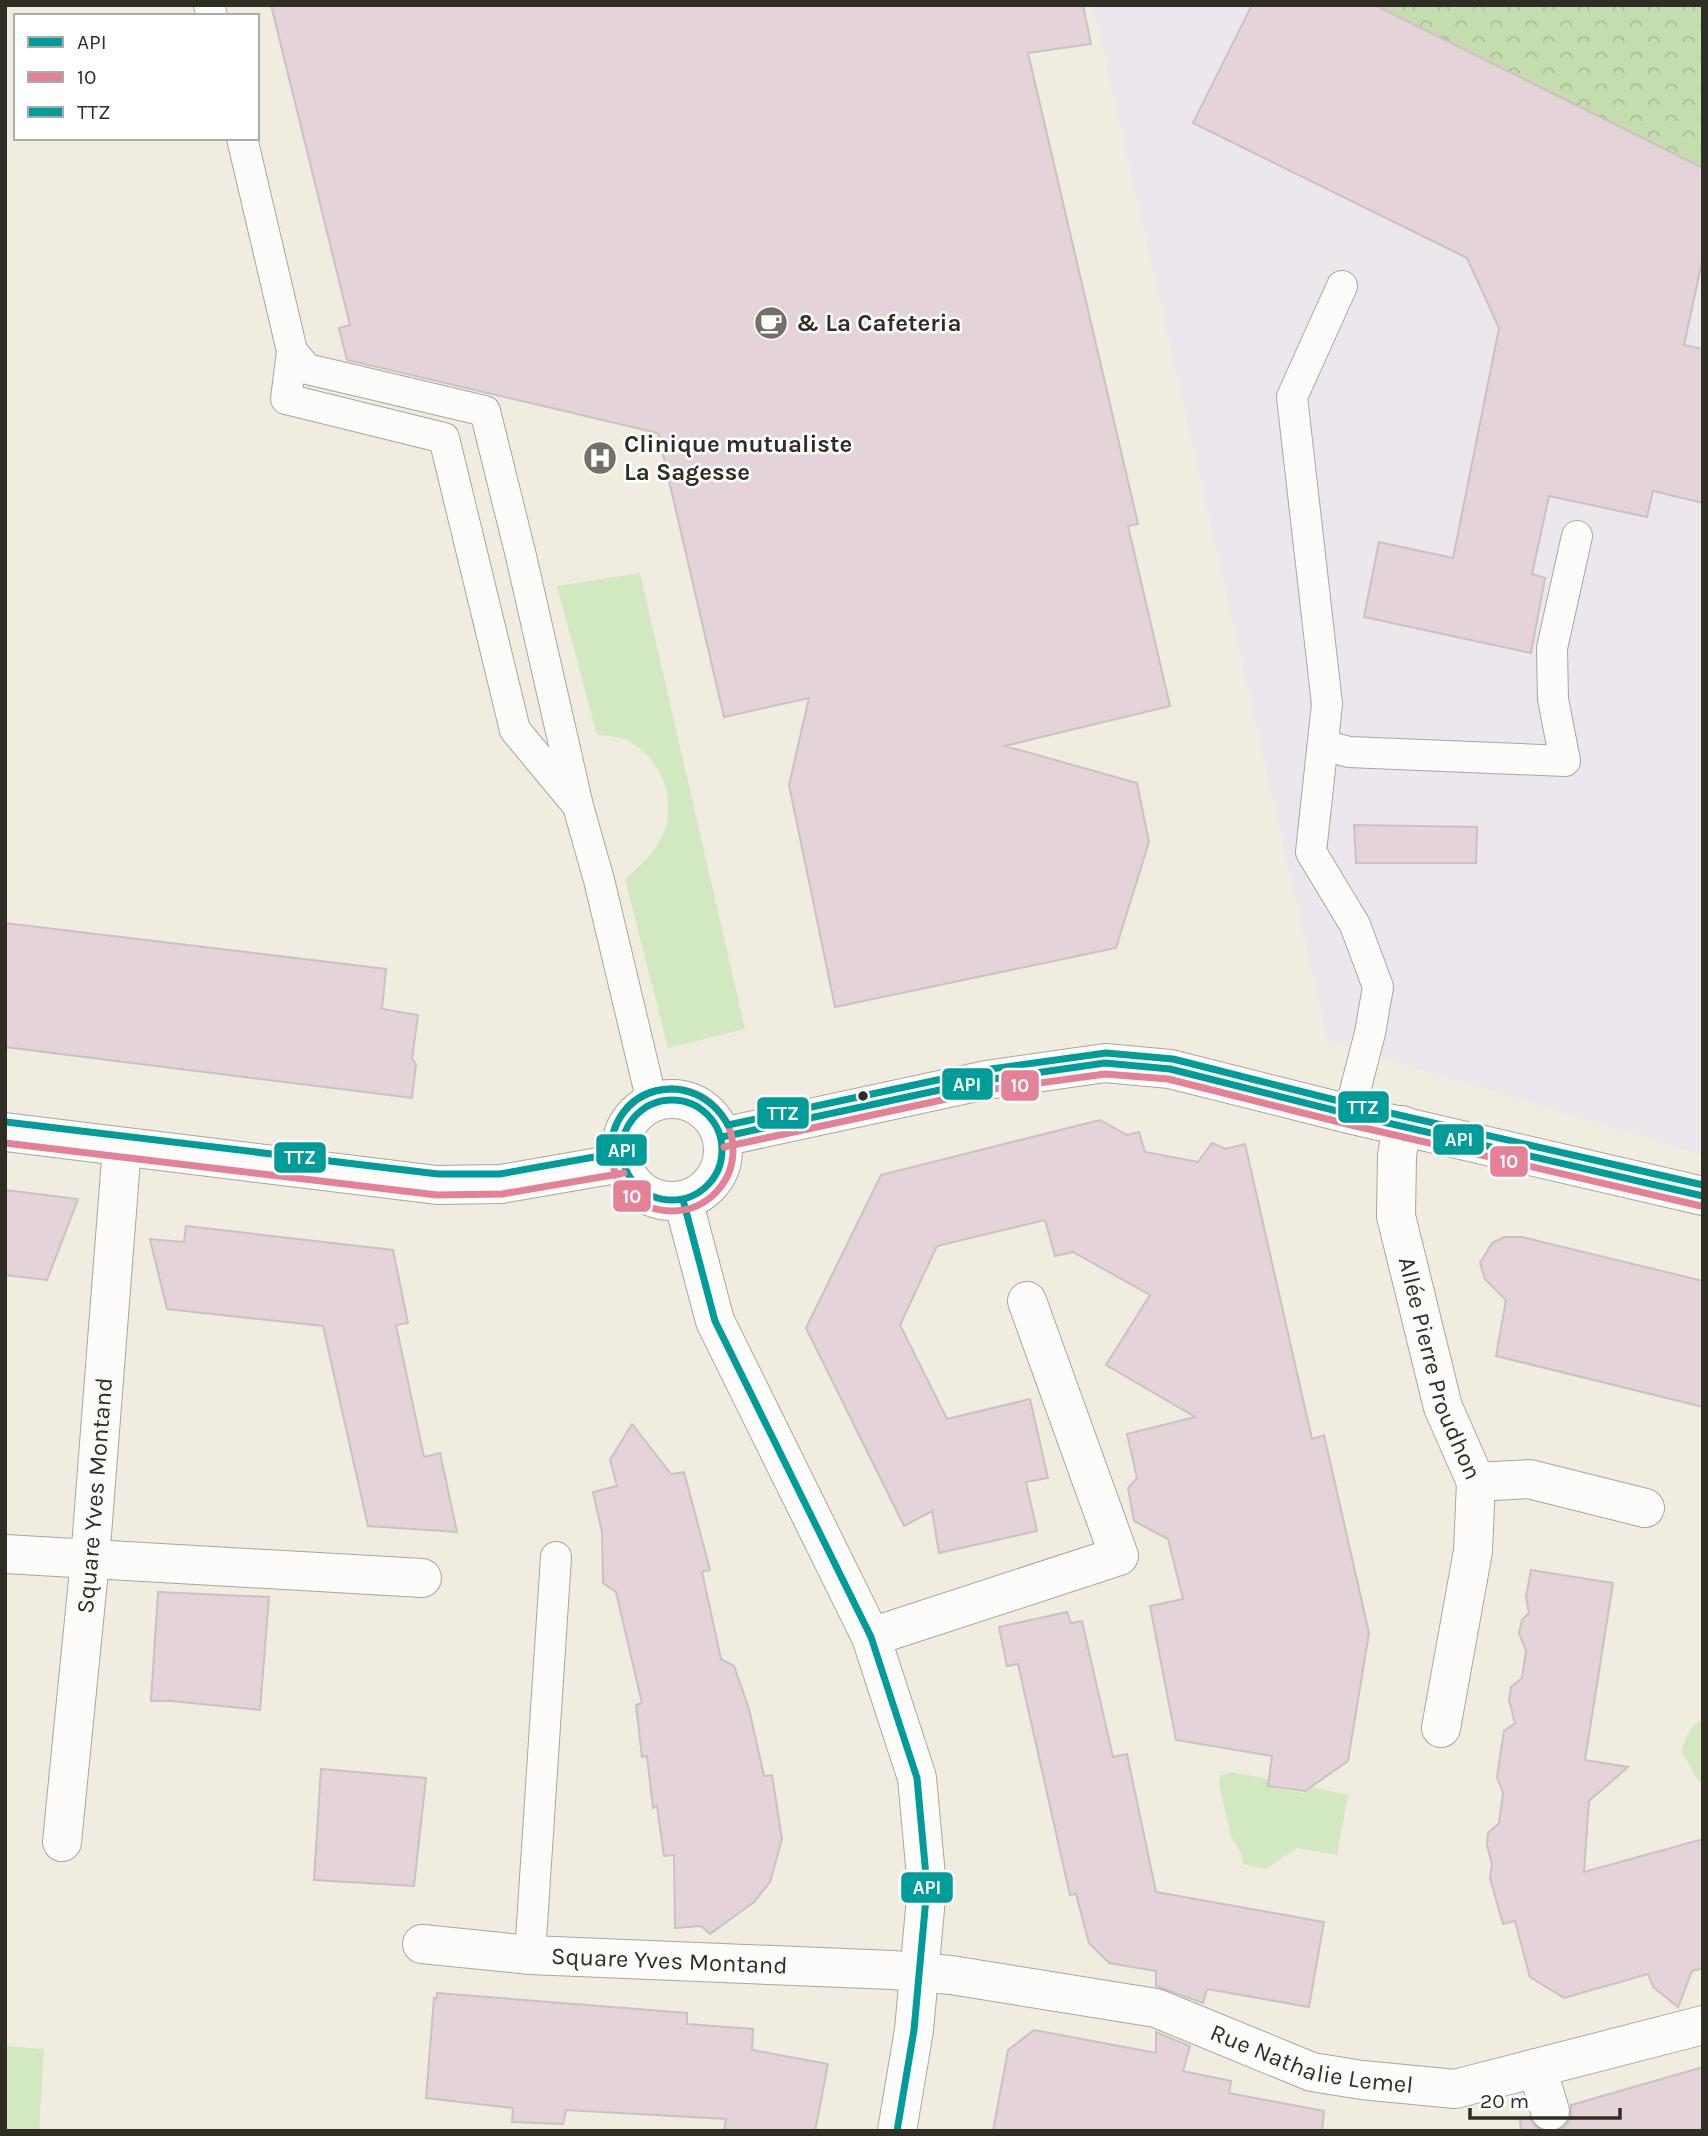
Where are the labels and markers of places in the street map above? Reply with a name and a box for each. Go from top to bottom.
cafe icon: & La Cafeteria [752,304,790,342]
place label: & La Cafeteria [796,309,962,337]
place label: Clinique mutualiste La Sagesse [624,430,852,486]
hospital icon: Clinique mutualiste La Sagesse [581,439,619,477]
unlabelled marker [856,1089,870,1103]

